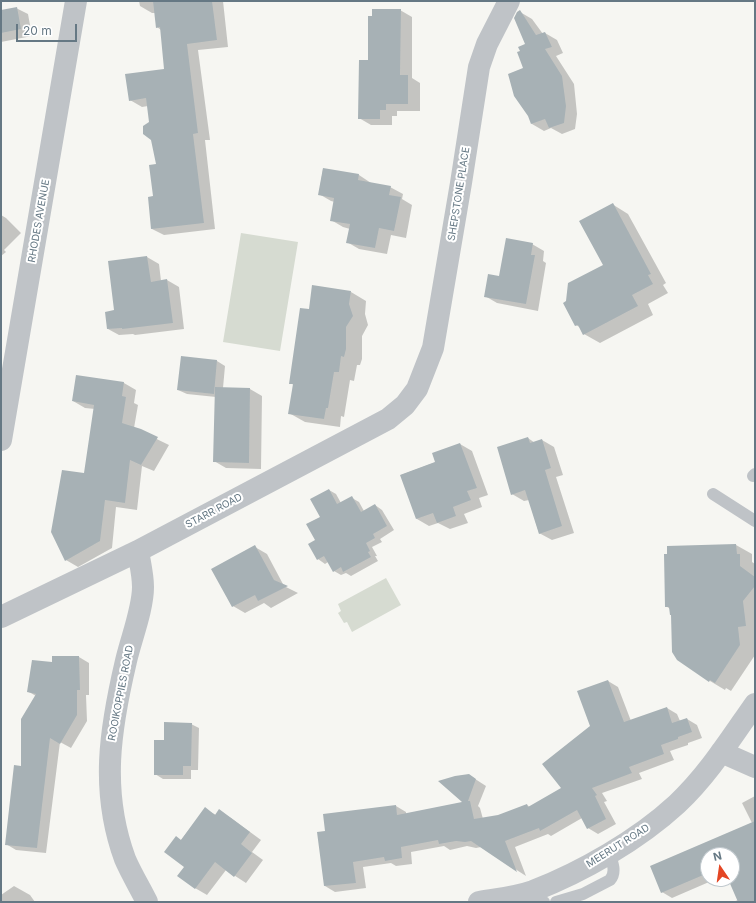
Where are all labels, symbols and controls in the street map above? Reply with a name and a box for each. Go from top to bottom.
scale bar [18,16,79,42]
text: 20 m [23,23,52,38]
street label: SHEPSTONE PLACE [446,146,472,242]
street label: RHODES AVENUE [26,179,52,263]
street label: STARR ROAD [184,491,244,531]
street label: ROOIKOPPIES ROAD [106,644,136,742]
street label: MEERUT ROAD [584,822,652,870]
north arrow [700,847,740,887]
text: N [712,849,723,864]

